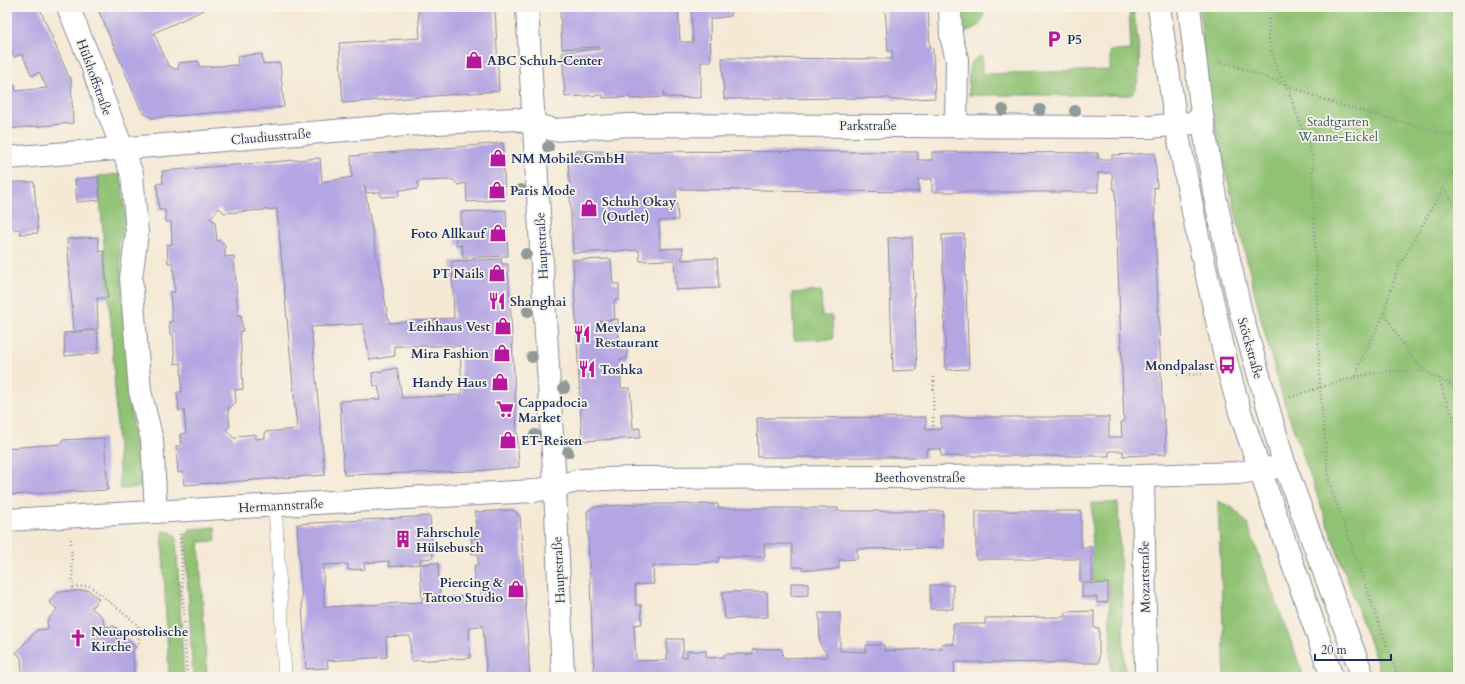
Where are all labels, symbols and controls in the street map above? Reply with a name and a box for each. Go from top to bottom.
parking icon: P5 [1044,29,1064,49]
place label: P5 [1067,31,1082,49]
street label: Hülshoffstraße [72,37,116,118]
shop icon: ABC Schuh-Center [464,50,484,70]
place label: ABC Schuh-Center [487,52,603,70]
park label: Stadtgarten Wanne-Eickel [1297,113,1379,146]
street label: Parkstraße [839,117,897,135]
street label: Claudiusstraße [230,125,312,149]
shop icon: NM Mobile.GmbH [488,148,508,168]
place label: NM Mobile.GmbH [511,150,626,168]
shop icon: Paris Mode [487,180,507,200]
place label: Paris Mode [510,182,576,200]
place label: Schuh Okay (Outlet) [602,193,677,226]
shop icon: Schuh Okay (Outlet) [579,198,599,218]
street label: Hauptstraße [531,212,553,280]
shop icon: Foto Allkauf [488,223,508,243]
place label: Foto Allkauf [410,225,488,243]
shop icon: PT Nails [487,263,507,283]
place label: PT Nails [432,265,484,283]
restaurant icon: Shanghai [487,291,507,311]
place label: Shanghai [510,293,566,311]
shop icon: Leihhaus Vest [493,316,513,336]
street label: Stöckstraße [1233,316,1267,381]
place label: Leihhaus Vest [408,318,490,336]
place label: Mevlana Restaurant [595,319,659,352]
restaurant icon: Mevlana Restaurant [572,324,592,344]
shop icon: Mira Fashion [492,343,512,363]
place label: Mira Fashion [411,345,490,363]
bus stop icon: Mondpalast [1217,355,1237,375]
place label: Mondpalast [1145,357,1214,375]
restaurant icon: Toshka [577,359,597,379]
place label: Toshka [600,361,644,379]
shop icon: Handy Haus [490,372,510,392]
place label: Handy Haus [412,374,487,392]
place label: Cappadocia Market [518,394,588,427]
supermarket icon: Cappadocia Market [495,399,515,419]
shop icon: ET-Reisen [498,430,518,450]
place label: ET-Reisen [521,432,583,450]
street label: Beethovenstraße [874,469,966,487]
street label: Hermannstraße [238,495,324,517]
place label: Fahrschule Hülsebusch [416,524,484,557]
building icon: Fahrschule Hülsebusch [393,529,413,549]
street label: Hauptstraße [548,536,570,604]
street label: Mozartstraße [1135,541,1155,613]
place label: Piercing & Tattoo Studio [423,574,503,607]
shop icon: Piercing & Tattoo Studio [506,579,526,599]
place label: Neuapostolische Kirche [91,623,188,656]
church icon: Neuapostolische Kirche [68,628,88,648]
scale bar [1315,636,1391,662]
text: 20 m [1321,642,1348,658]

